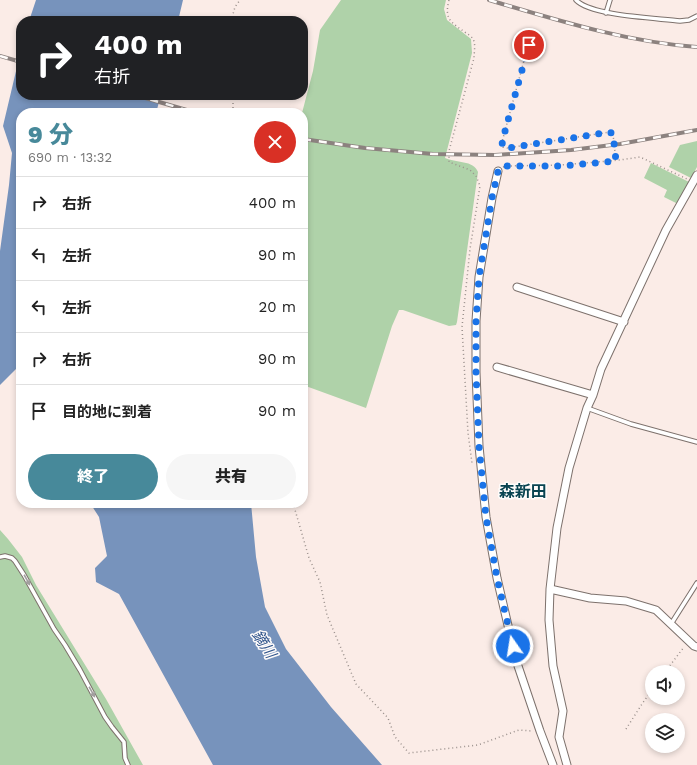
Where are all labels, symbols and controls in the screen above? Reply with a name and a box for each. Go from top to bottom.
text: 400 m [94,28,183,61]
pin [512,28,546,62]
icon: right [28,32,80,84]
icon: arrive [518,34,540,56]
text: 右折 [94,66,130,87]
text: 9 分 [28,121,73,149]
button: close [254,121,296,163]
text: 690 m · 13:32 [28,150,112,165]
icon: right [28,192,50,214]
text: 400 m [249,194,296,212]
text: 右折 [62,195,92,213]
icon: left [28,244,50,266]
text: 90 m [258,246,296,264]
text: 左折 [62,247,92,265]
icon: left [28,296,50,318]
text: 20 m [259,298,296,316]
text: 左折 [62,299,92,317]
icon: right [28,348,50,370]
text: 90 m [258,350,296,368]
text: 右折 [62,351,92,369]
icon: arrive [28,400,50,422]
text: 90 m [258,402,296,420]
text: 目的地に到着 [62,403,152,421]
button: 終了 [28,454,158,500]
button: 共有 [166,454,296,500]
district label: 森新田 [499,482,547,501]
one-way arrow [23,574,30,586]
position arrow [492,625,534,667]
water label: 鏑川 [248,627,281,663]
map controls [645,665,685,753]
button: sound [645,665,685,705]
one-way arrow [89,687,96,698]
button: layers [645,713,685,753]

